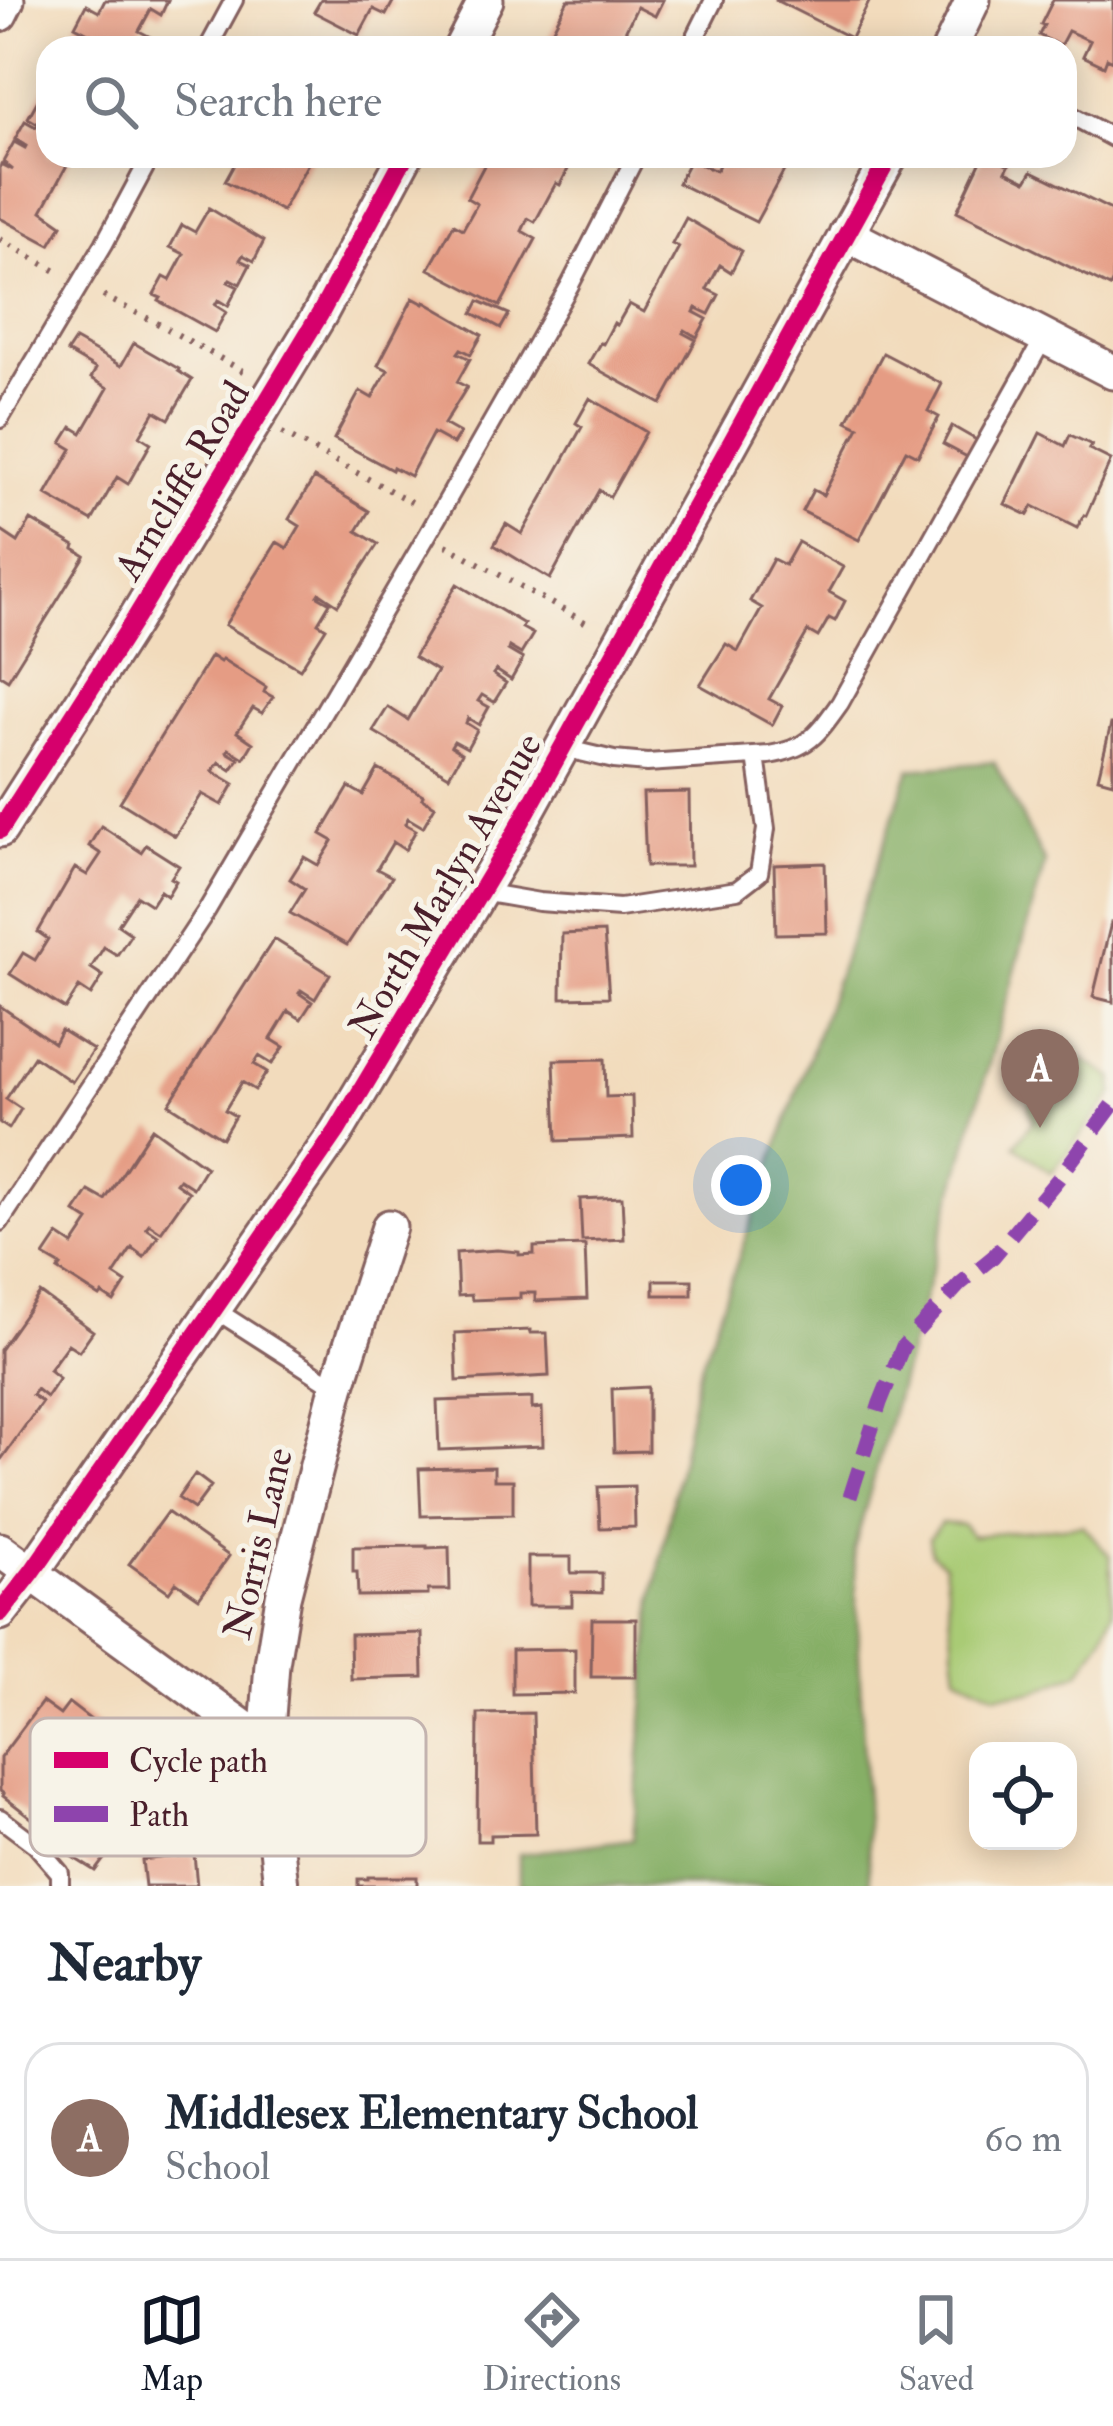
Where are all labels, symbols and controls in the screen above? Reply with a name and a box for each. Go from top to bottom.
search box [36,36,1077,168]
icon: search [78,69,144,135]
text: Search here [174,74,382,130]
street label: Arncliffe Road [103,372,261,590]
street label: North Marlyn Avenue [338,724,553,1047]
pin: A [1001,1029,1079,1128]
your location [711,1155,771,1215]
street label: Norris Lane [213,1443,304,1644]
legend [30,1718,426,1856]
text: Cycle path [129,1741,268,1783]
map controls [969,1742,1077,1850]
button: locate [969,1742,1077,1850]
text: Path [129,1795,189,1836]
text: Nearby [48,1932,201,1996]
text: Middlesex Elementary School [165,2086,698,2142]
text: A [78,2114,102,2163]
text: 60 m [984,2114,1062,2163]
text: School [165,2142,270,2191]
tab: Map [139,2287,205,2400]
tab: Directions [483,2287,621,2400]
tab: Saved [899,2287,974,2400]

